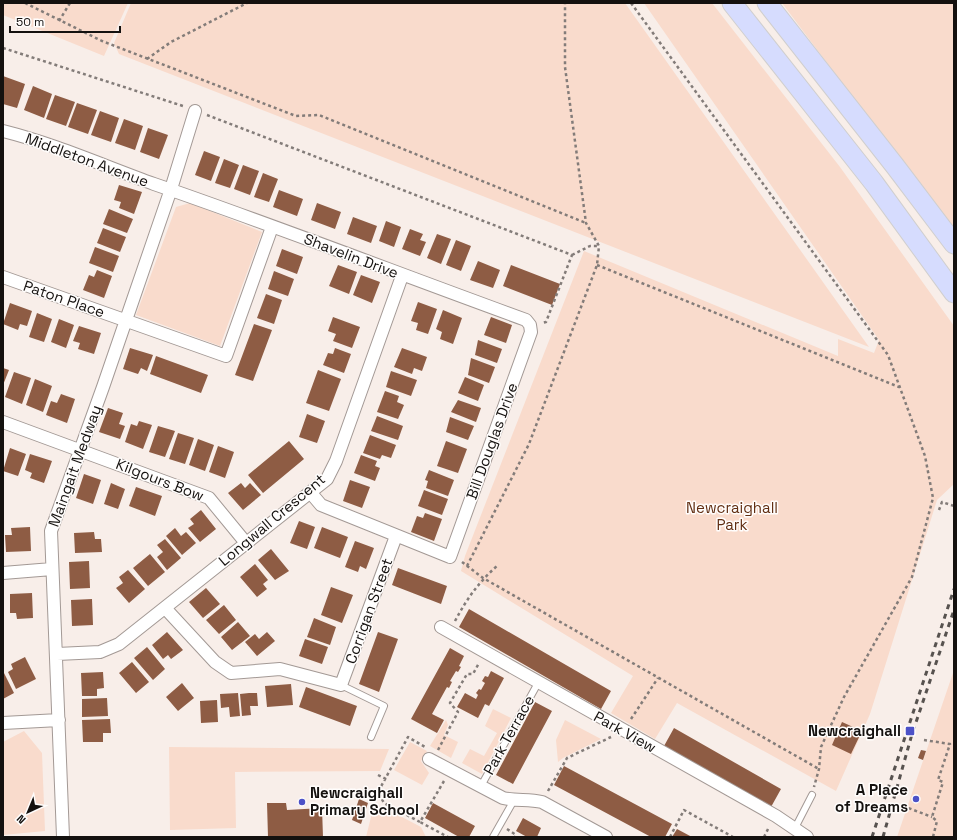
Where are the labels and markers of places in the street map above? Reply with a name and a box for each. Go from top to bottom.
place label: Newcraighall [808,721,901,740]
marker: Newcraighall [904,725,916,737]
place label: A Place of Dreams [835,780,908,816]
place label: Newcraighall Primary School [310,783,419,819]
marker: A Place of Dreams [911,794,921,804]
marker: Newcraighall Primary School [297,797,307,807]

